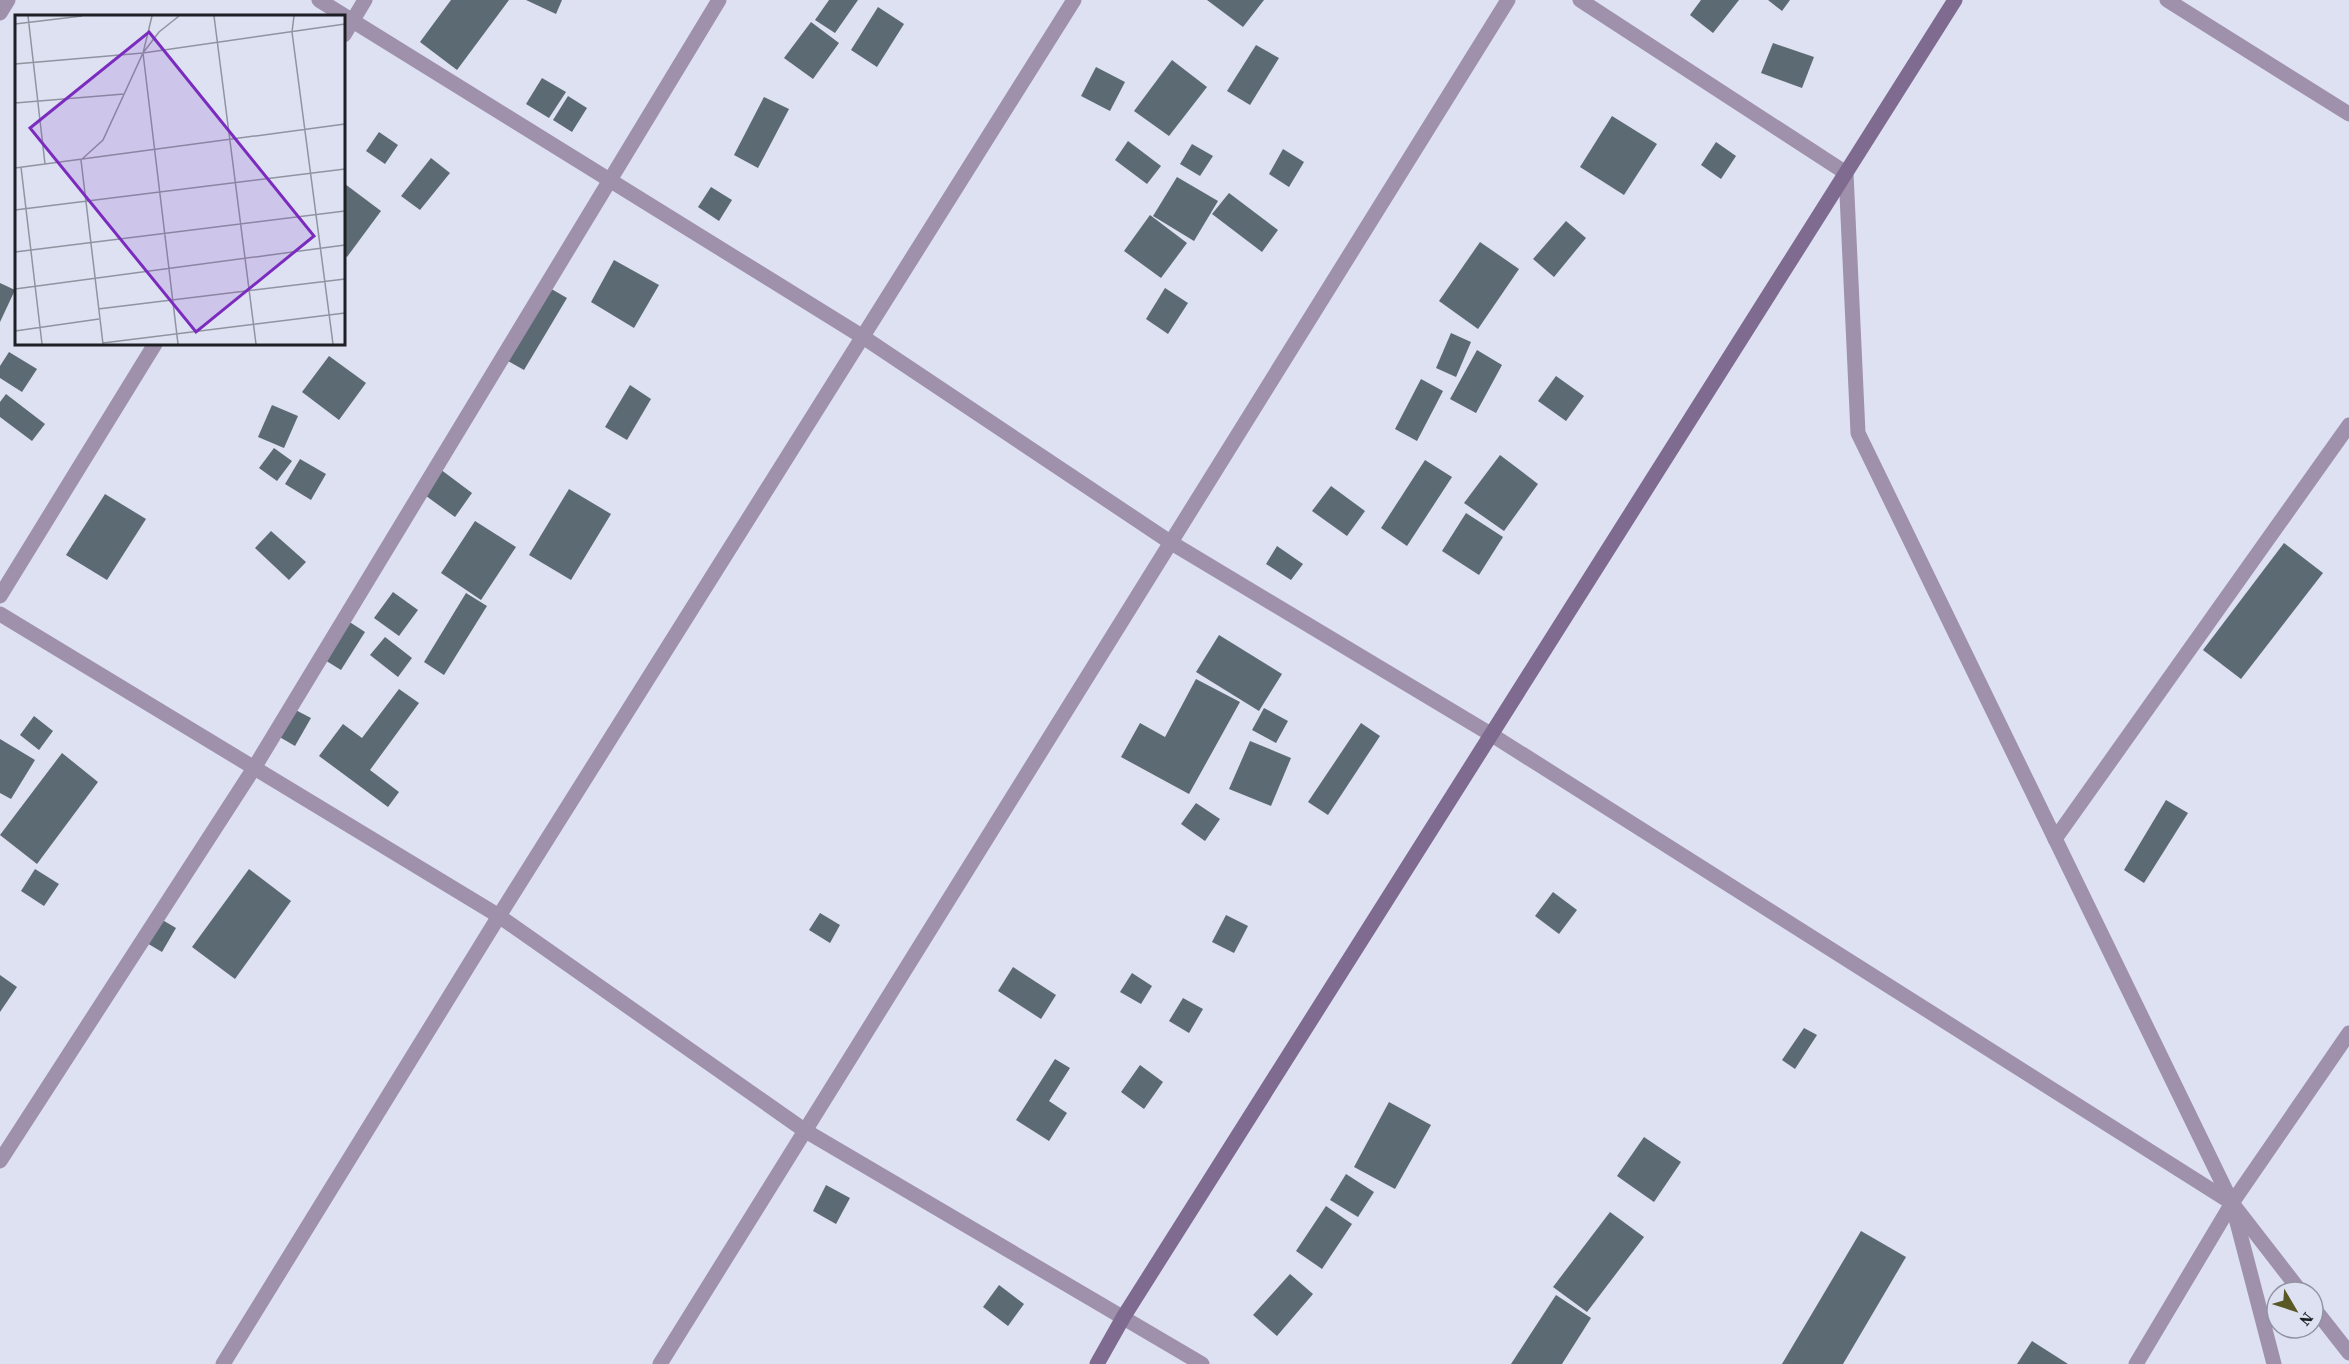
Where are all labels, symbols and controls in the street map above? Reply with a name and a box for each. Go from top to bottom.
inset map [15,15,345,345]
north arrow [2265,1280,2325,1340]
text: N [2294,1308,2319,1331]

